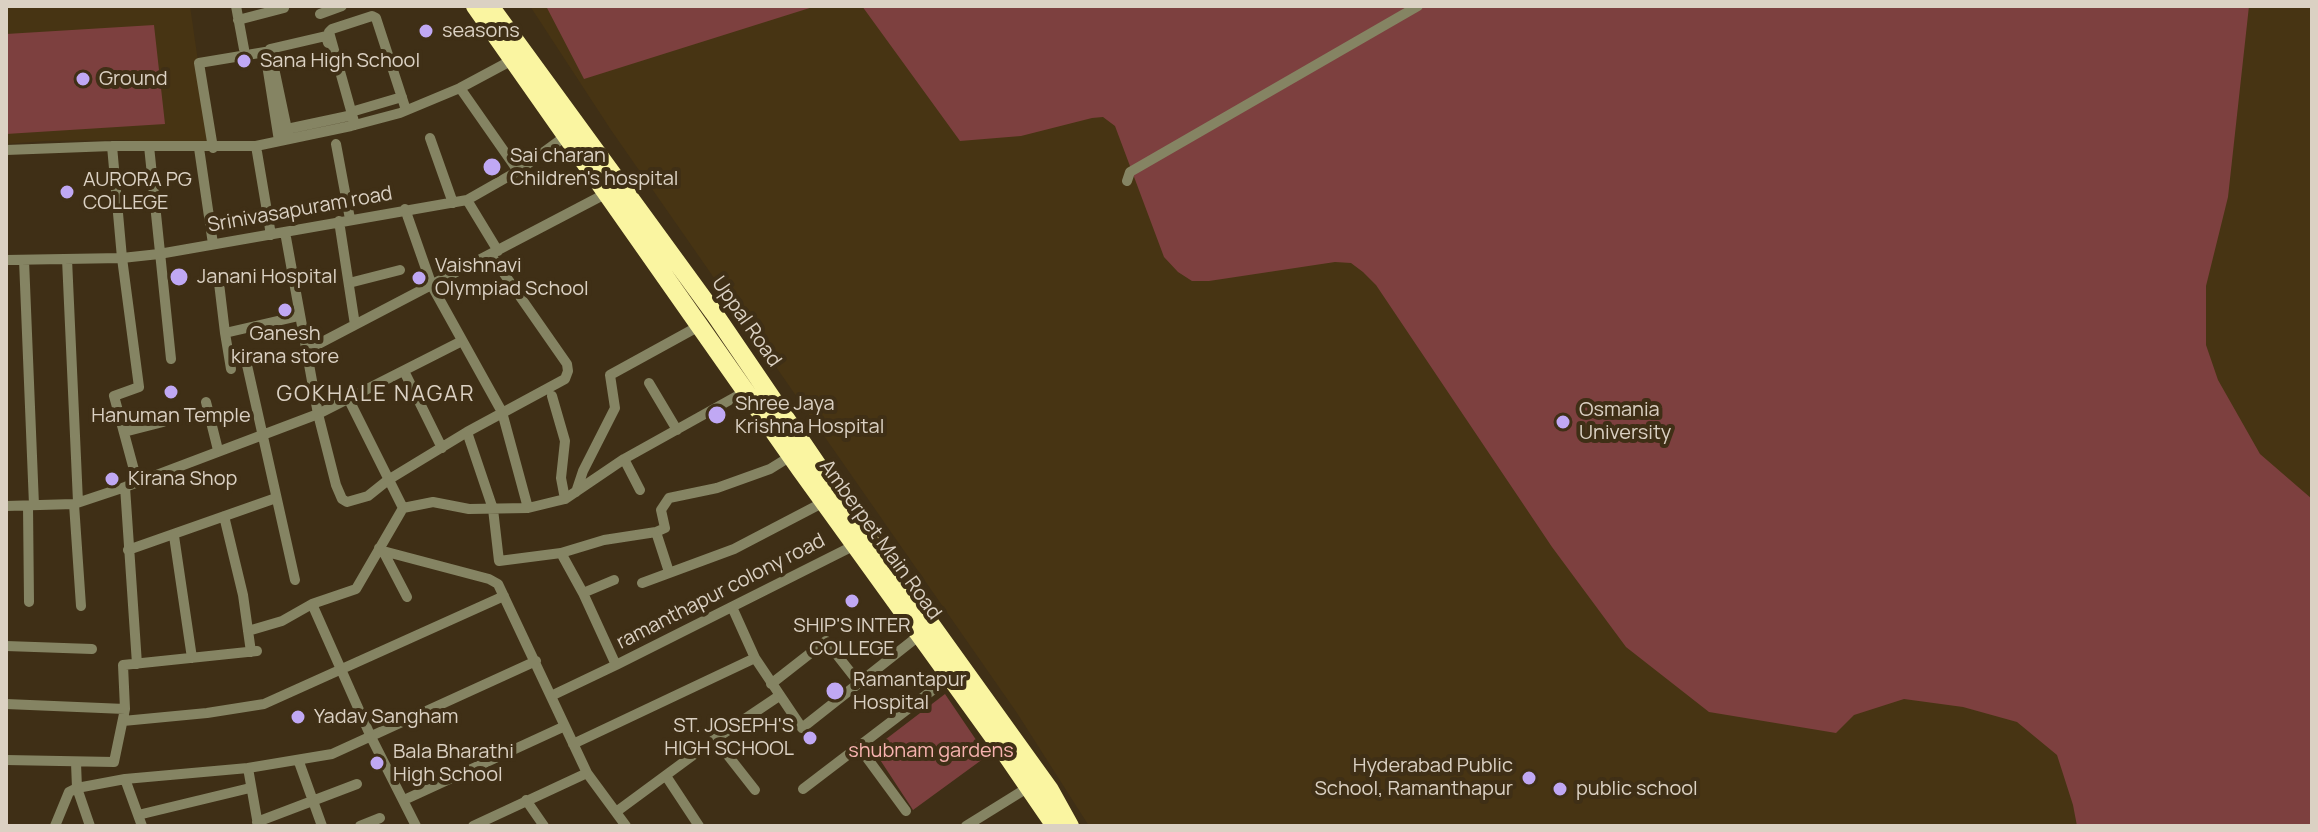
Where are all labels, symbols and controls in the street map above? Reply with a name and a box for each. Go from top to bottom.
place label: seasons [442,19,520,43]
marker: seasons [417,22,435,40]
place label: Sana High School [260,49,420,73]
marker: Sana High School [235,52,253,70]
place label: Ground [99,67,167,91]
marker: Ground [74,70,92,88]
place label: Sai charan Children's hospital [510,144,678,191]
marker: Sai charan Children's hospital [481,156,503,178]
place label: AURORA PG COLLEGE [83,168,192,215]
street label: Srinivasapuram road [206,182,394,238]
marker: AURORA PG COLLEGE [58,183,76,201]
place label: Vaishnavi Olympiad School [435,254,589,301]
place label: Janani Hospital [197,265,337,289]
marker: Janani Hospital [168,266,190,288]
marker: Vaishnavi Olympiad School [410,269,428,287]
street label: Uppal Road [706,272,786,372]
marker: Ganesh kirana store [276,301,294,319]
place label: Ganesh kirana store [231,322,339,369]
district label: GOKHALE NAGAR [276,382,476,408]
marker: Hanuman Temple [162,383,180,401]
place label: Shree Jaya Krishna Hospital [735,392,884,439]
place label: Osmania University [1579,398,1671,445]
place label: Hanuman Temple [91,404,251,428]
marker: Shree Jaya Krishna Hospital [706,404,728,426]
marker: Osmania University [1554,413,1572,431]
street label: Amberpet Main Road [814,455,946,625]
place label: Kirana Shop [128,467,237,491]
marker: Kirana Shop [103,470,121,488]
street label: ramanthapur colony road [613,529,829,655]
marker: SHIP'S INTER COLLEGE [843,592,861,610]
place label: SHIP'S INTER COLLEGE [793,614,911,661]
place label: Ramantapur Hospital [853,668,967,715]
marker: Ramantapur Hospital [824,680,846,702]
place label: Yadav Sangham [314,705,458,729]
marker: Yadav Sangham [289,708,307,726]
place label: ST. JOSEPH'S HIGH SCHOOL [664,714,794,761]
marker: ST. JOSEPH'S HIGH SCHOOL [801,729,819,747]
park label: shubnam gardens [848,739,1014,763]
place label: Bala Bharathi High School [393,740,514,787]
marker: Bala Bharathi High School [368,754,386,772]
place label: Hyderabad Public School, Ramanthapur [1314,754,1513,801]
marker: Hyderabad Public School, Ramanthapur [1520,769,1538,787]
place label: public school [1576,777,1698,801]
marker: public school [1551,780,1569,798]

